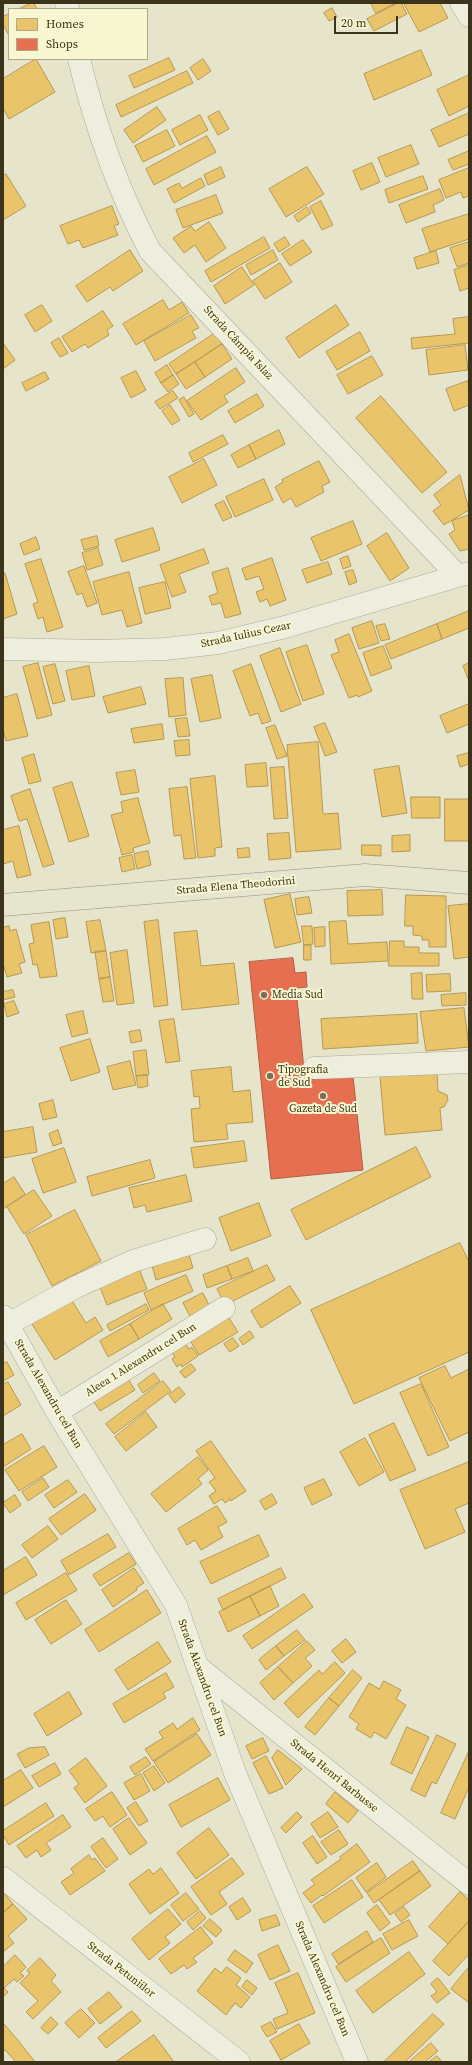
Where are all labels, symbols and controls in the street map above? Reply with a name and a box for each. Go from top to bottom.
legend [8,8,148,60]
scale bar [336,8,400,34]
text: 20 m [341,15,367,31]
text: Homes [46,16,84,32]
text: Shops [46,36,78,52]
street label: Strada Câmpia Islaz [200,303,276,383]
street label: Strada Iulius Cezar [200,619,292,651]
street label: Strada Elena Theodorini [176,874,296,898]
place label: Media Sud [272,988,323,1002]
marker: Media Sud [259,990,269,1000]
place label: Tipografia de Sud [278,1063,328,1089]
marker: Tipografia de Sud [265,1071,275,1081]
marker: Gazeta de Sud [318,1091,328,1101]
place label: Gazeta de Sud [289,1102,357,1116]
street label: Aleea 1 Alexandru cel Bun [83,1320,199,1400]
street label: Strada Alexandru cel Bun [11,1337,85,1451]
street label: Strada Alexandru cel Bun [175,1618,229,1738]
street label: Strada Henri Barbusse [287,1736,381,1816]
street label: Strada Alexandru cel Bun [292,1919,352,2039]
street label: Strada Petuniilor [84,1939,158,2001]

